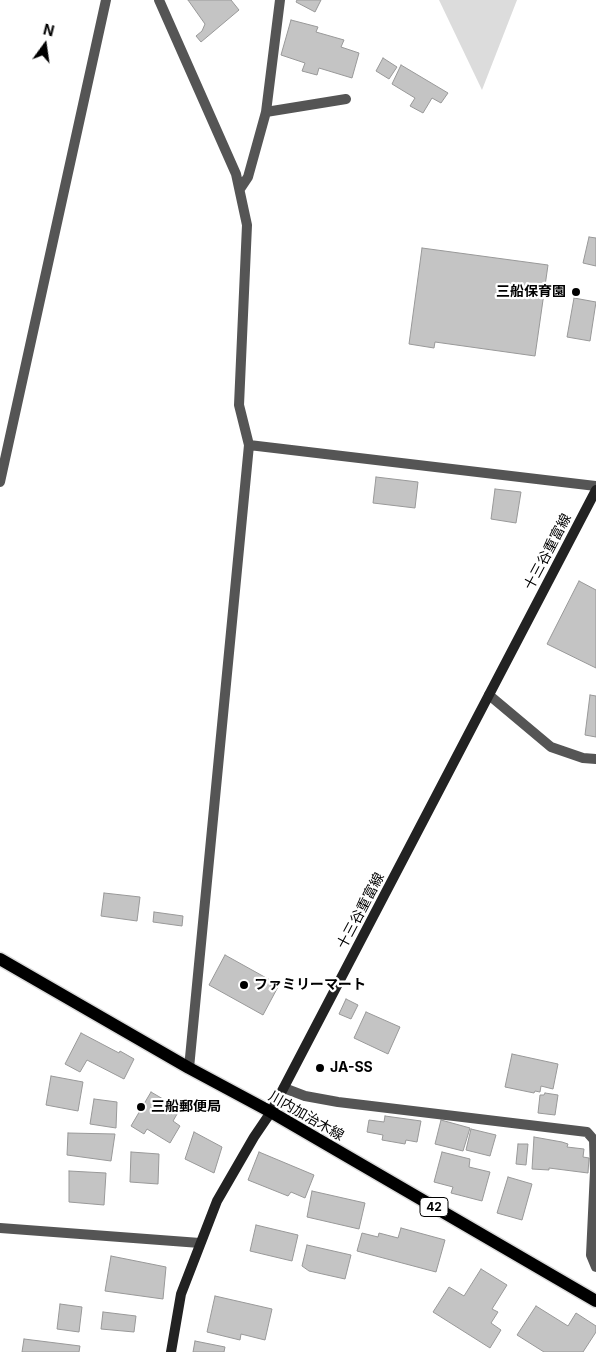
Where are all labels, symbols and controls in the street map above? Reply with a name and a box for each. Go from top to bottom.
north arrow [20,20,70,70]
text: N [42,20,56,39]
place label: 三船保育園 [496,284,566,300]
marker: 三船保育園 [570,286,582,298]
street label: 十三谷重富線 [521,511,575,593]
street label: 十三谷重富線 [334,870,388,952]
place label: ファミリーマート [254,977,366,993]
marker: ファミリーマート [238,979,250,991]
place label: JA-SS [330,1060,373,1076]
marker: JA-SS [314,1062,326,1074]
street label: 川内加治木線 [265,1088,347,1144]
place label: 三船郵便局 [151,1099,221,1115]
marker: 三船郵便局 [135,1101,147,1113]
road number: 42 [420,1198,448,1216]

